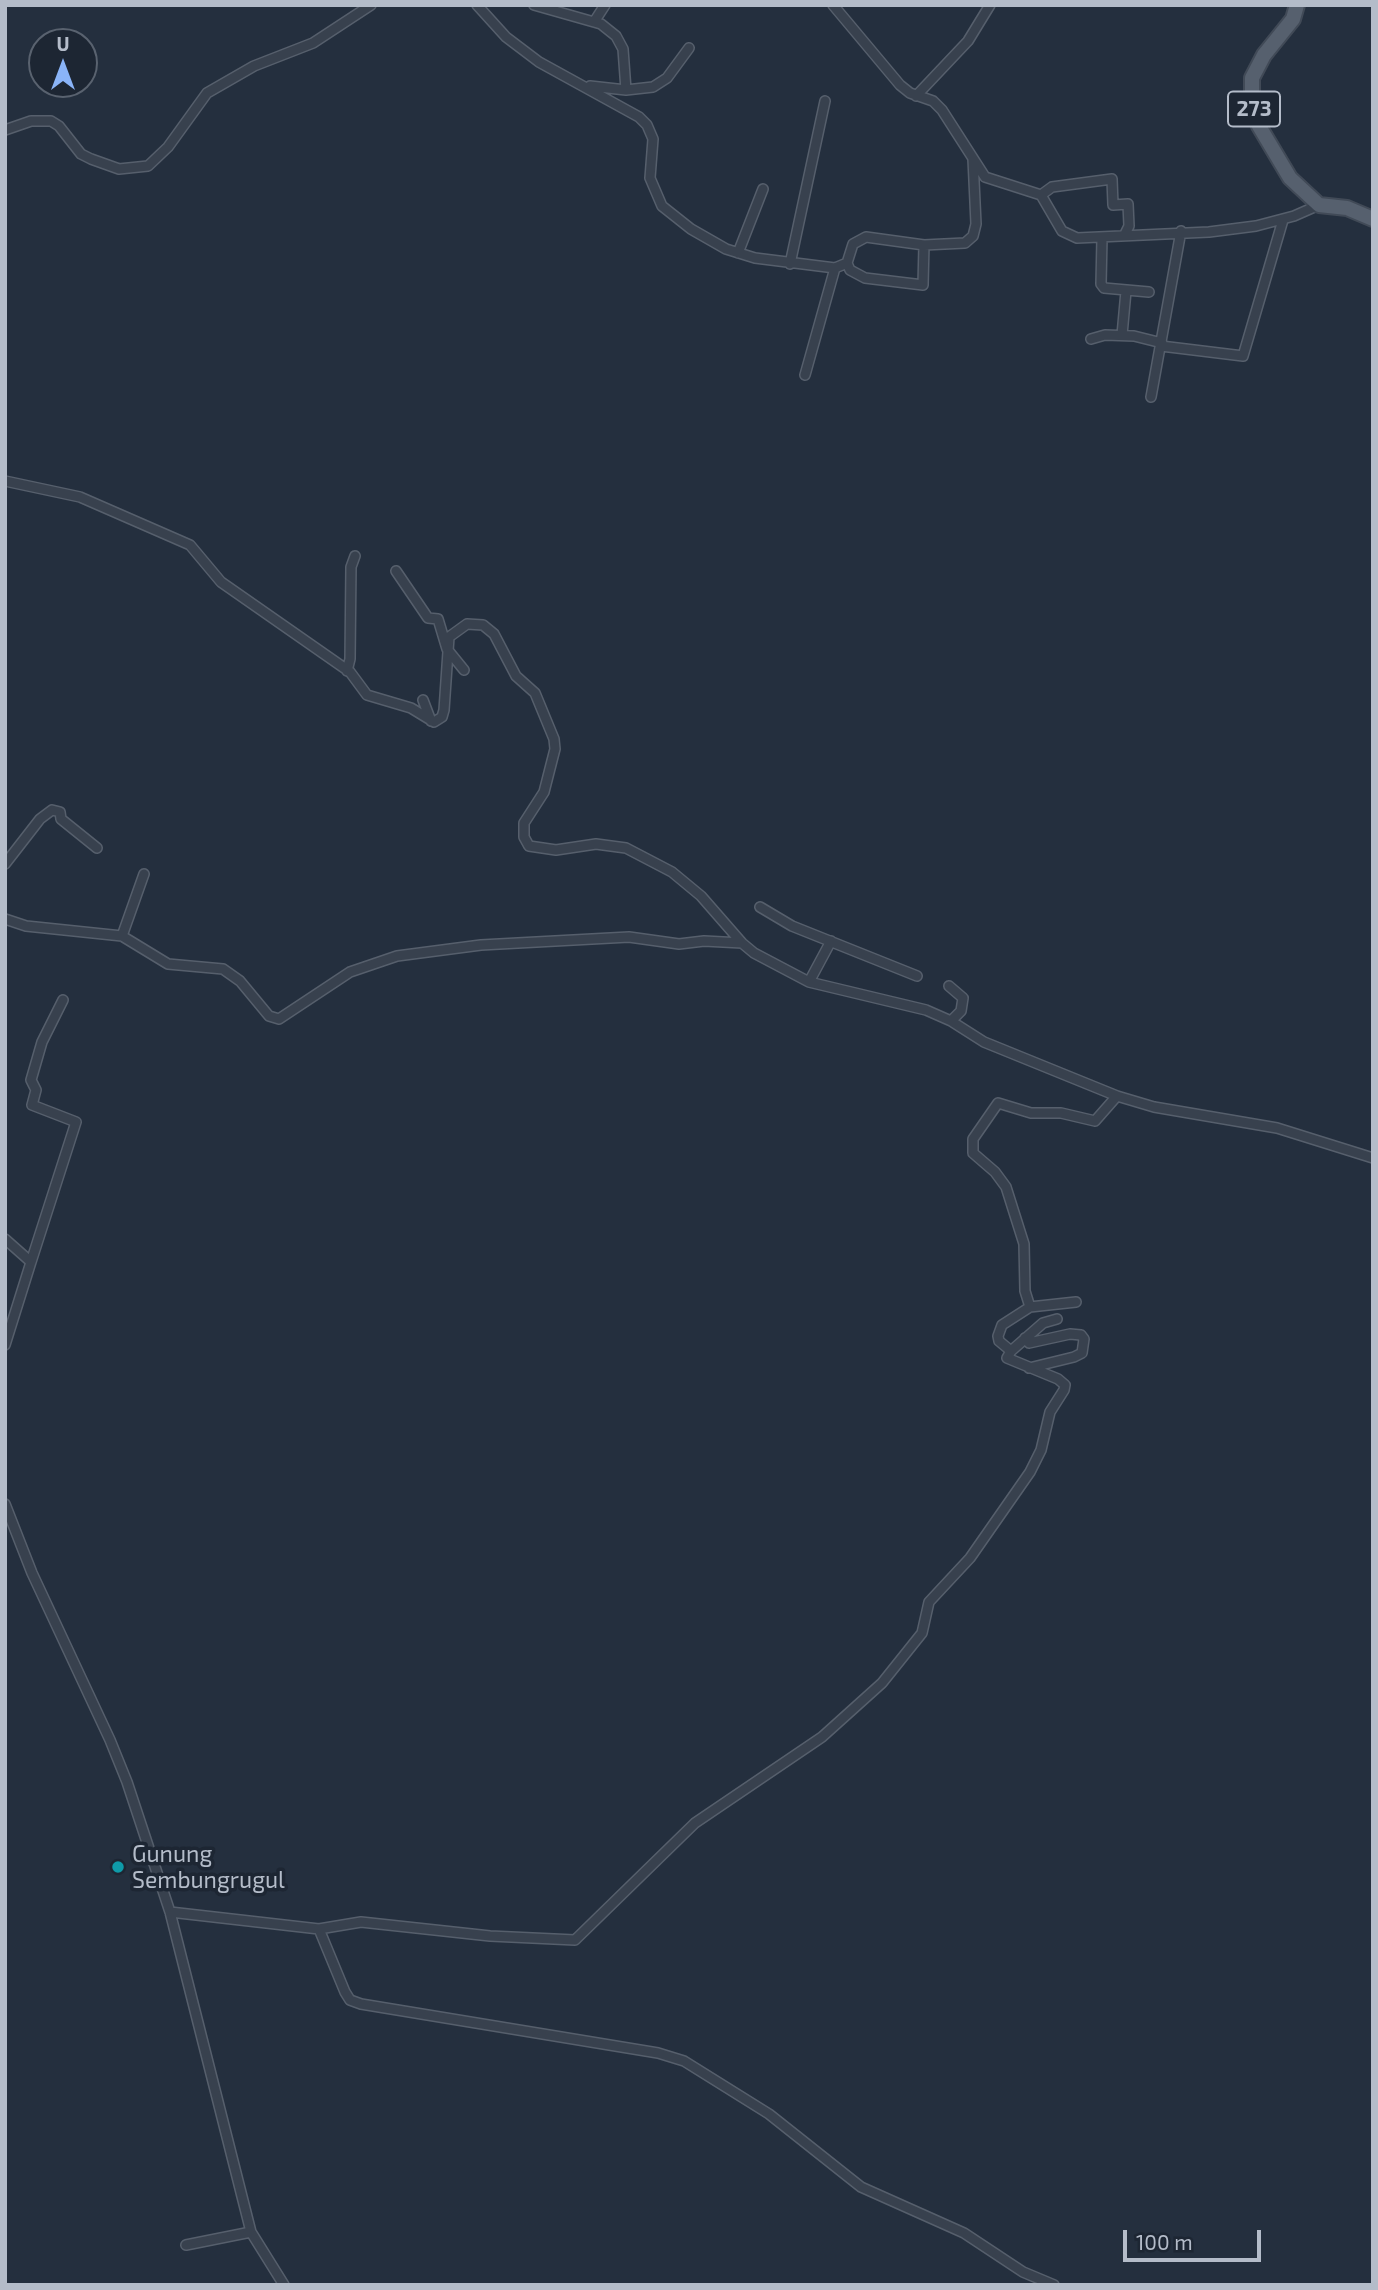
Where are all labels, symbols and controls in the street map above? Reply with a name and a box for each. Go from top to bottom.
north arrow [28,28,98,98]
text: U [56,32,70,55]
road number: 273 [1228,92,1280,126]
place label: Gunung Sembungrugul [132,1840,285,1894]
marker: Gunung Sembungrugul [110,1859,126,1875]
scale bar [1126,2216,1264,2260]
text: 100 m [1136,2229,1193,2254]

